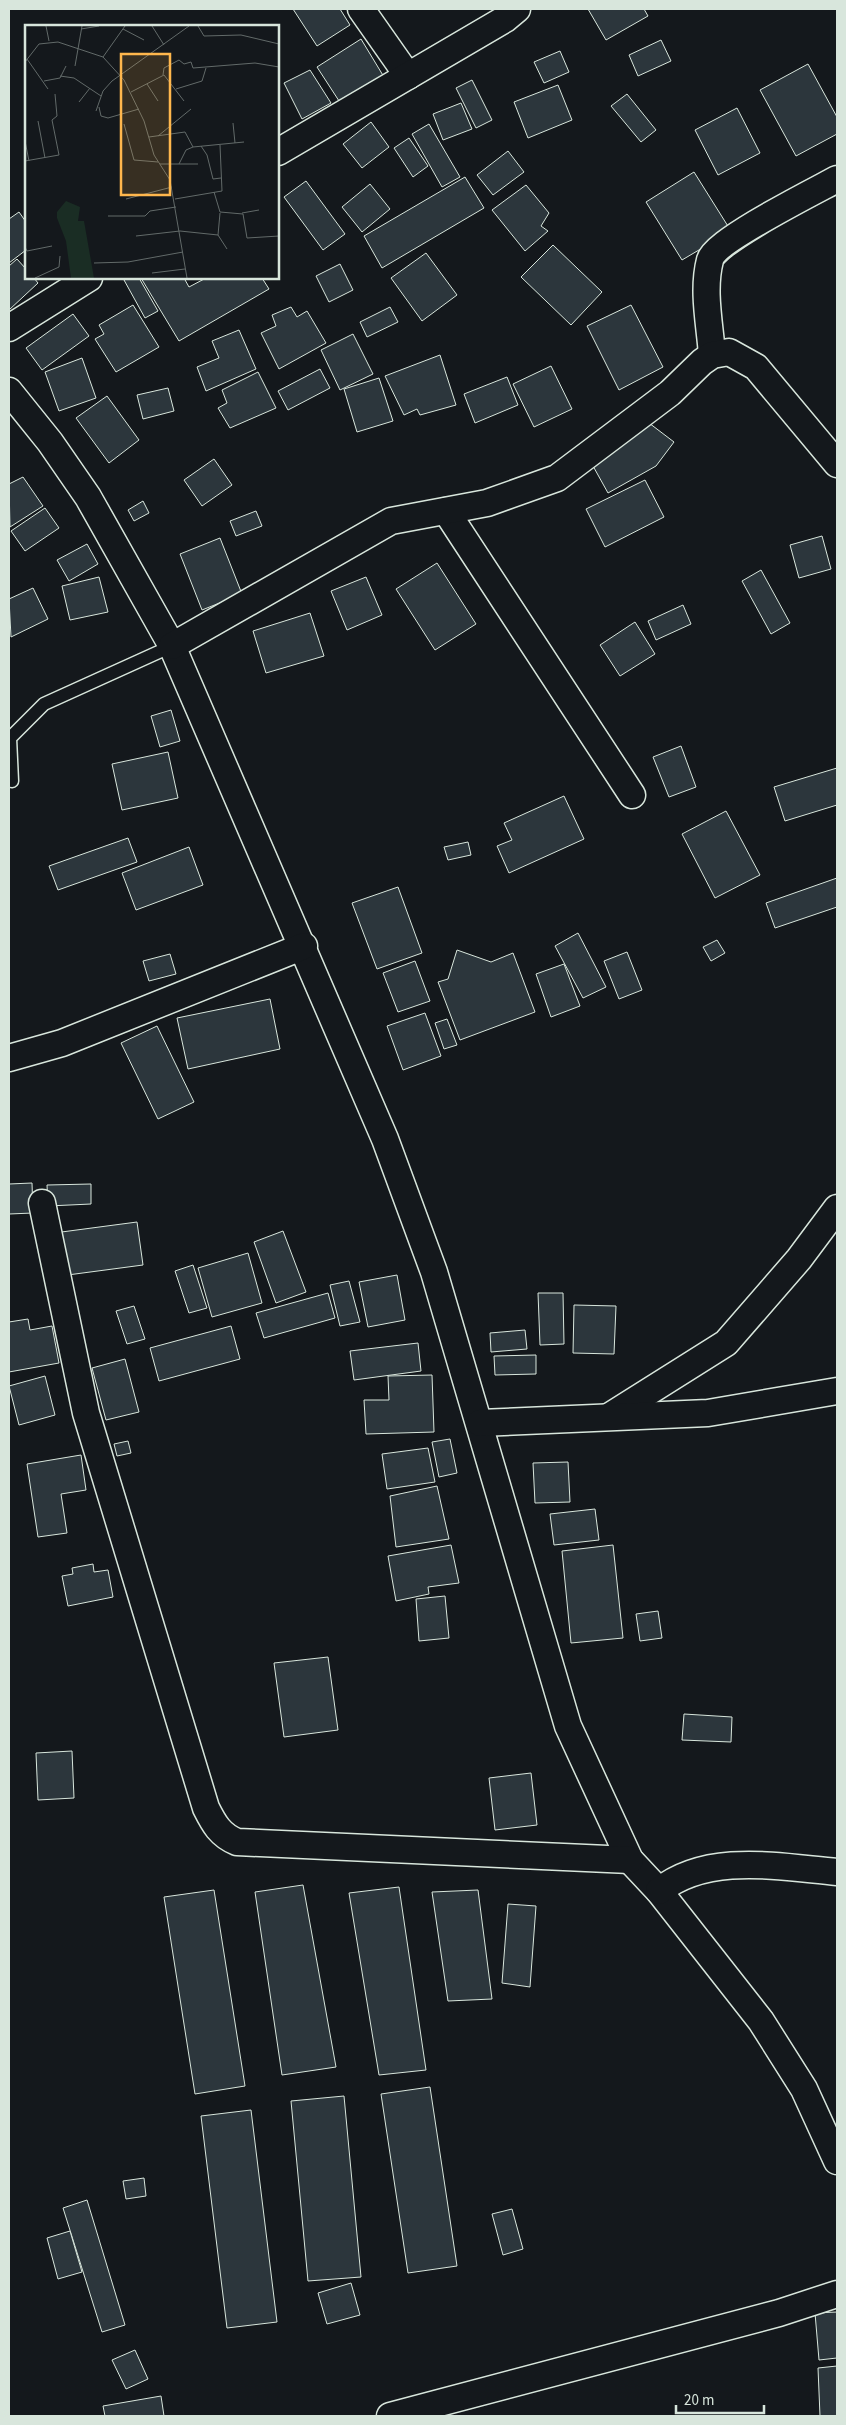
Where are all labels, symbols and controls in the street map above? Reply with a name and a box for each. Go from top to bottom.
inset map [25,25,279,279]
scale bar [676,2382,764,2414]
text: 20 m [684,2390,714,2411]

